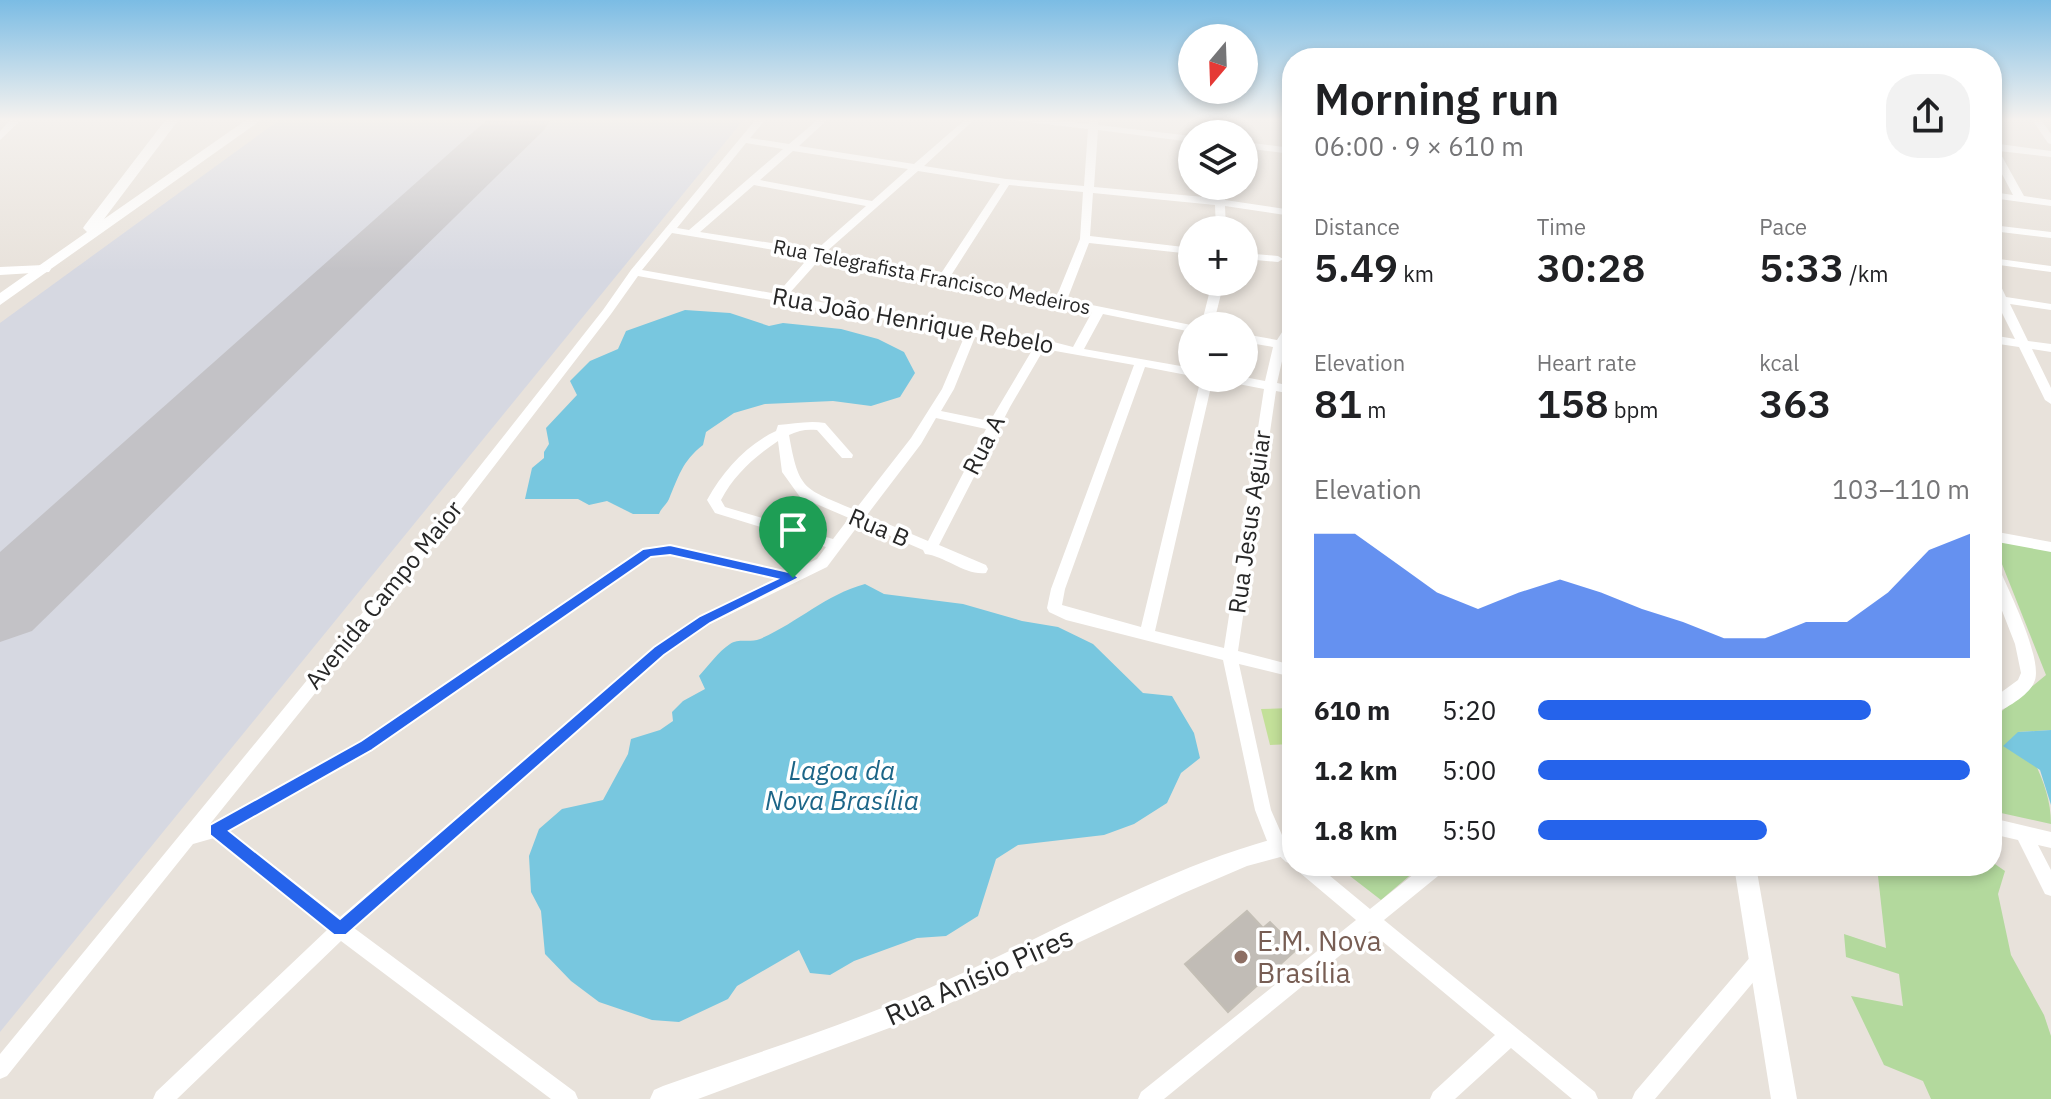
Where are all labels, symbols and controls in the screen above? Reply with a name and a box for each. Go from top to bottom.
north arrow [1178,24,1258,104]
map controls [1178,24,1258,392]
text: Morning run [1314,70,1559,127]
button: share [1886,74,1970,158]
button: layers [1178,120,1258,200]
text: 06:00 · 9 × 610 m [1314,129,1524,163]
text: Distance [1314,212,1400,241]
text: Time [1537,212,1586,241]
text: Pace [1759,212,1807,241]
button: + [1178,216,1258,296]
street label: Rua Telegrafista Francisco Medeiros [771,232,1093,321]
text: 5.49 [1314,241,1398,293]
text: 30:28 [1537,241,1645,293]
text: 5:33 [1759,241,1844,293]
text: km [1398,259,1434,288]
text: /km [1844,259,1889,288]
street label: Rua João Henrique Rebelo [770,279,1056,361]
button: − [1178,312,1258,392]
text: Elevation [1314,348,1405,377]
text: Heart rate [1537,348,1637,377]
text: kcal [1759,348,1799,377]
text: 81 [1314,377,1362,429]
text: 158 [1537,377,1609,429]
text: 363 [1759,377,1831,429]
text: m [1362,395,1386,424]
text: bpm [1609,395,1659,424]
street label: Rua A [955,409,1012,480]
street label: Rua Jesus Aguiar [1220,428,1278,616]
text: Elevation [1314,472,1422,506]
text: 103–110 m [1832,472,1970,506]
street label: Avenida Campo Maior [297,493,469,695]
pin [759,496,827,578]
street label: Rua B [844,500,915,554]
icon: arrive [771,508,815,552]
text: 610 m [1314,693,1390,727]
text: 5:20 [1442,693,1496,727]
water label: Lagoa da Nova Brasília [765,753,919,817]
text: 1.2 km [1314,753,1398,787]
text: 5:00 [1442,753,1496,787]
text: 1.8 km [1314,813,1398,847]
text: 5:50 [1442,813,1496,847]
street label: Rua Anísio Pires [879,918,1079,1034]
place label: E.M. Nova Brasília [1257,922,1382,991]
marker: E.M. Nova Brasília [1232,948,1250,966]

